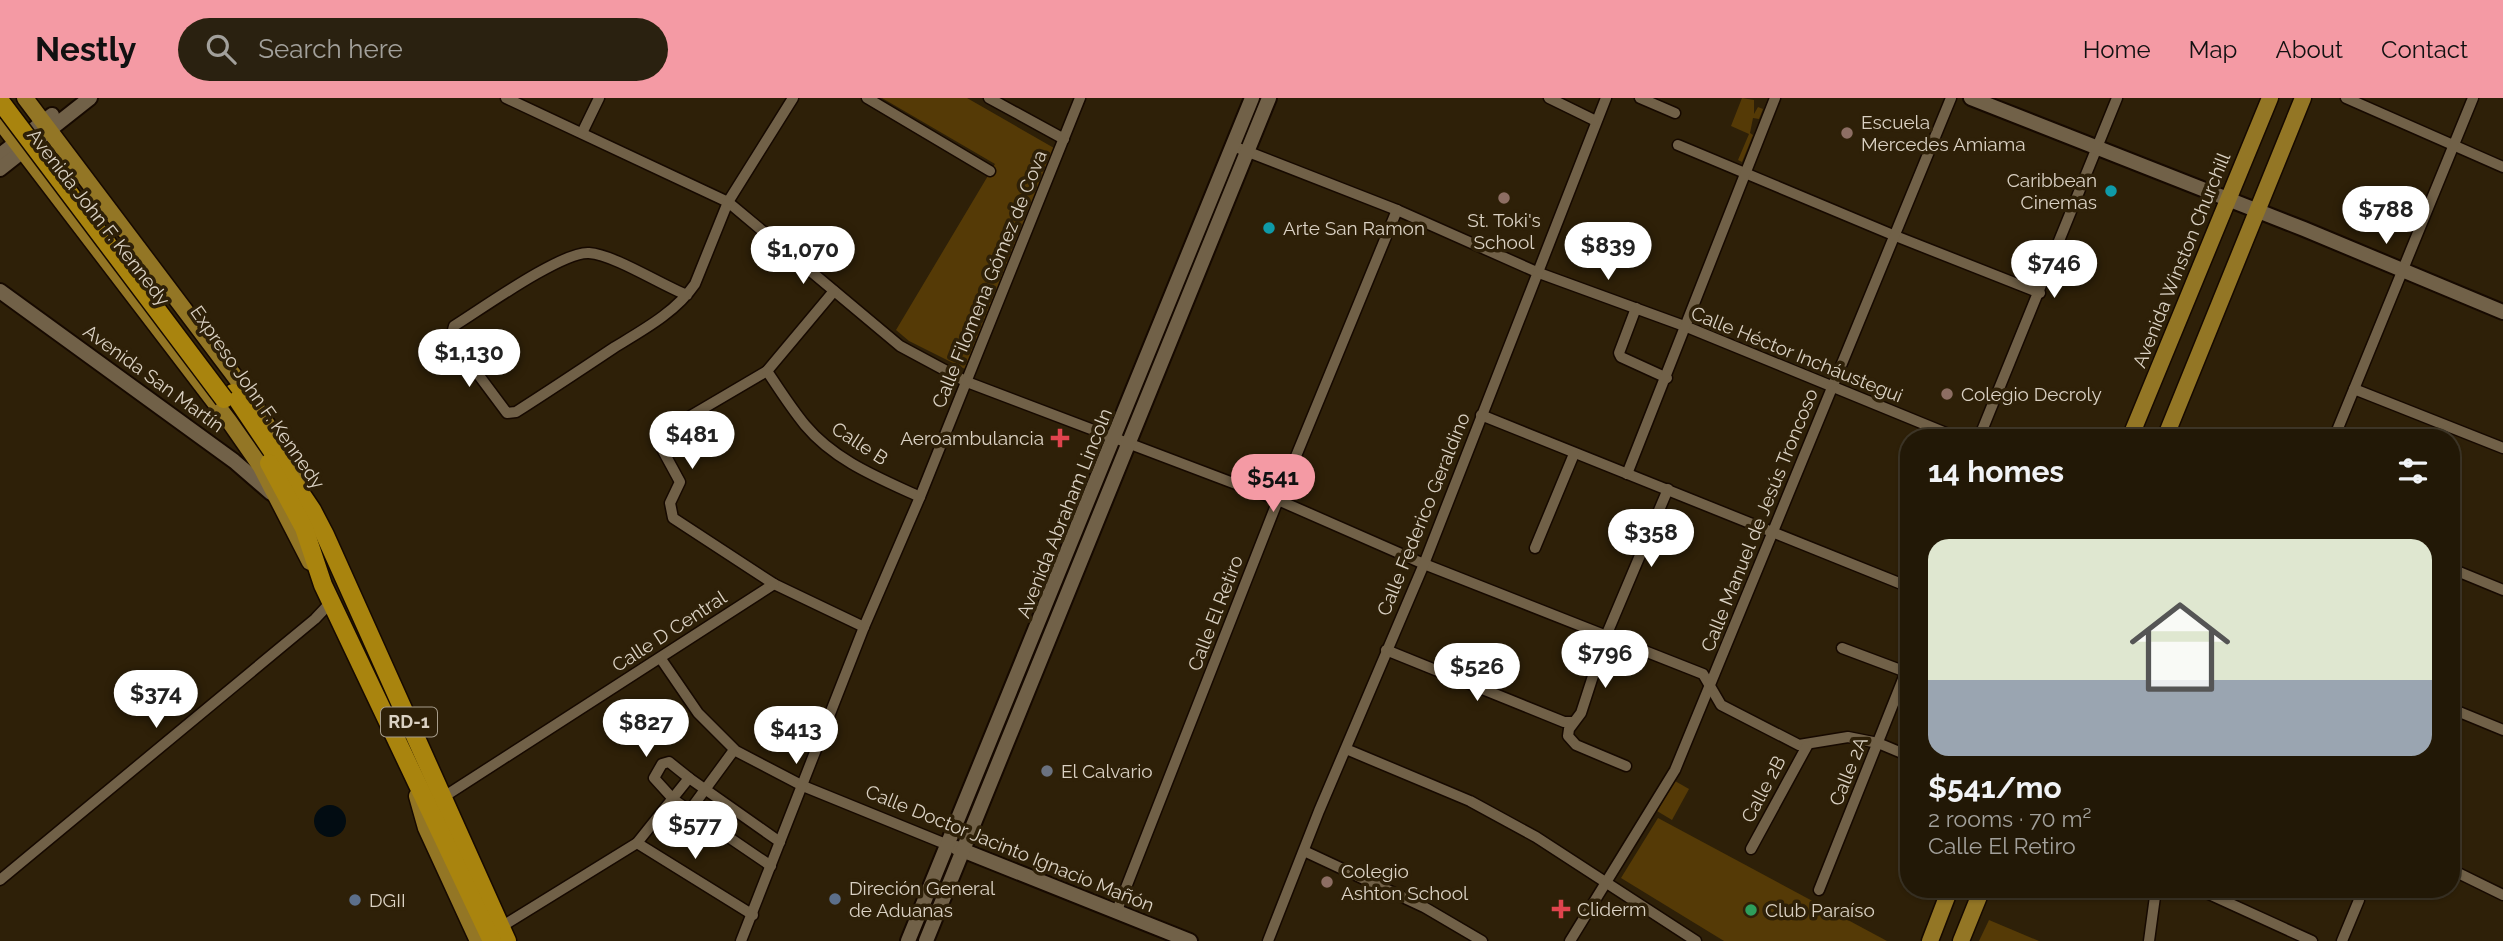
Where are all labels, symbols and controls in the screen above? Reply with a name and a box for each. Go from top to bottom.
search box [178,18,668,81]
text: Nestly [35,30,136,69]
icon: search [202,30,240,68]
text: Search here [258,34,403,64]
text: Home [2083,35,2151,64]
text: Map [2189,35,2237,64]
text: About [2275,35,2343,64]
text: Contact [2381,35,2468,64]
place label: Escuela Mercedes Amiama [1861,111,2026,155]
street label: Avenida John F. Kennedy [23,124,175,310]
marker: Escuela Mercedes Amiama [1839,125,1855,141]
street label: Calle Filomena Gómez de Cova [927,147,1051,411]
street label: Avenida Winston Churchill [2128,148,2235,371]
place label: Caribbean Cinemas [2007,169,2097,213]
marker: Caribbean Cinemas [2103,183,2119,199]
pin: $788 [2345,186,2427,246]
marker: St. Toki's School [1496,190,1512,206]
text: $788 [2358,195,2414,222]
place label: St. Toki's School [1467,209,1541,253]
place label: Arte San Ramon [1283,217,1425,239]
marker: Arte San Ramon [1261,220,1277,236]
pin: $839 [1567,222,1649,282]
pin: $1,070 [746,226,860,286]
text: $839 [1581,231,1635,258]
text: $1,070 [767,235,839,262]
pin: $746 [2013,240,2095,300]
text: $746 [2027,249,2081,276]
street label: Expreso John F. Kennedy [186,301,330,493]
street label: Calle Héctor Incháustegui [1688,301,1906,407]
street label: Avenida San Martín [79,320,229,436]
pin: $1,130 [412,330,526,389]
text: $1,130 [434,338,504,365]
place label: Colegio Decroly [1961,383,2102,405]
street label: Calle Manuel de Jesús Troncoso [1696,385,1822,655]
marker: Colegio Decroly [1939,386,1955,402]
street label: Avenida Abraham Lincoln [1012,405,1116,621]
street label: Calle Federico Geraldino [1372,409,1474,619]
pin: $481 [651,412,733,471]
street label: Calle B [828,417,892,469]
text: $481 [666,420,718,447]
place label: Aeroambulancia [900,427,1044,449]
marker: Aeroambulancia [1050,428,1070,448]
icon: filters [2394,452,2432,490]
pin: $541 [1232,454,1314,514]
text: 14 homes [1928,454,2064,489]
text: $541 [1247,463,1299,490]
pin: $358 [1610,510,1692,569]
text: $358 [1624,518,1678,545]
street label: Calle El Retiro [1183,552,1247,674]
icon: home [2117,584,2243,710]
street label: Calle D Central [608,585,731,676]
pin: $796 [1564,630,1646,690]
text: $796 [1578,639,1633,666]
pin: $526 [1436,644,1518,703]
text: $526 [1450,652,1504,679]
pin: $374 [115,670,197,730]
text: $374 [130,679,182,706]
pin: $827 [605,700,687,759]
pin: $413 [755,706,837,766]
road number: RD-1 [381,708,437,736]
text: $827 [619,708,673,735]
text: $413 [770,715,822,742]
street label: Calle 2A [1824,733,1872,809]
street label: Calle 2B [1736,752,1790,826]
place label: El Calvario [1061,760,1153,782]
marker: El Calvario [1039,763,1055,779]
text: $541/mo [1928,770,2062,805]
street label: Calle Doctor Jacinto Ignacio Mañón [863,780,1157,916]
pin: $577 [654,802,736,861]
text: 2 rooms · 70 m² [1928,805,2091,832]
text: $577 [668,810,722,837]
text: Calle El Retiro [1928,832,2076,859]
place label: Colegio Ashton School [1341,860,1469,904]
marker: Colegio Ashton School [1319,874,1335,890]
place label: Direción General de Aduanas [849,877,996,921]
place label: DGII [369,889,406,911]
marker: Direción General de Aduanas [827,891,843,907]
marker: DGII [347,892,363,908]
place label: Cliderm [1577,898,1646,920]
marker: Cliderm [1551,899,1571,919]
place label: Club Paraíso [1765,899,1875,921]
marker: Club Paraíso [1743,902,1759,918]

